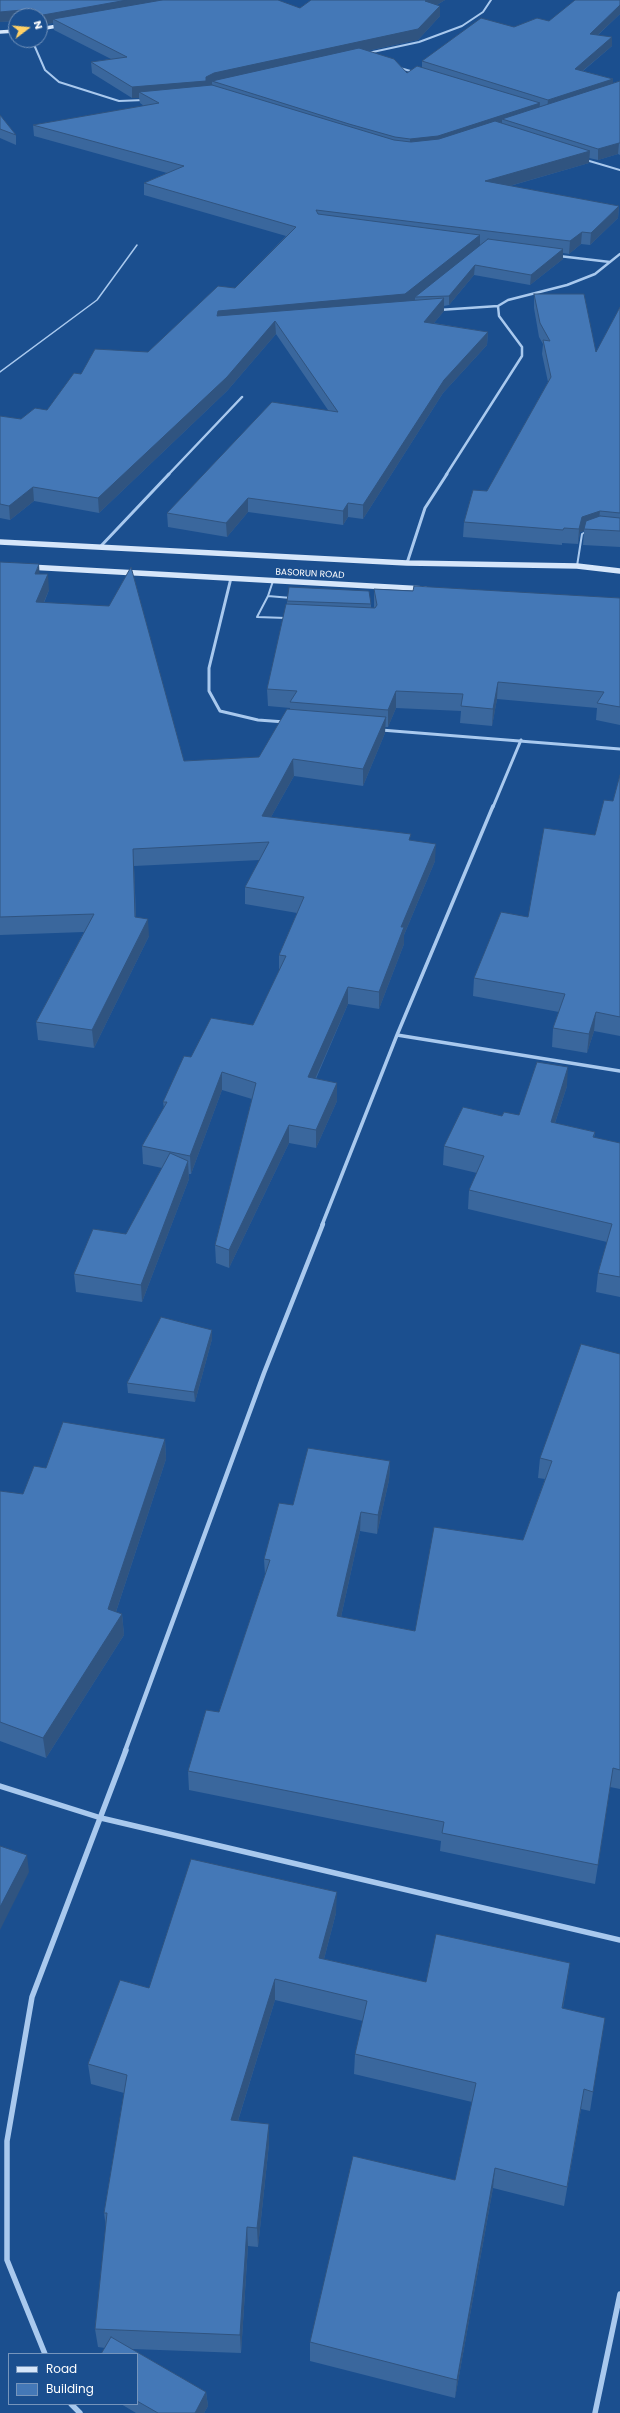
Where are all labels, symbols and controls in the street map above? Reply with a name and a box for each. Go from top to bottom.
north arrow [8,8,48,48]
text: N [30,19,47,31]
street label: BASORUN ROAD [275,567,345,581]
legend [8,2353,138,2405]
text: Road [46,2360,77,2377]
text: Building [46,2380,94,2397]

